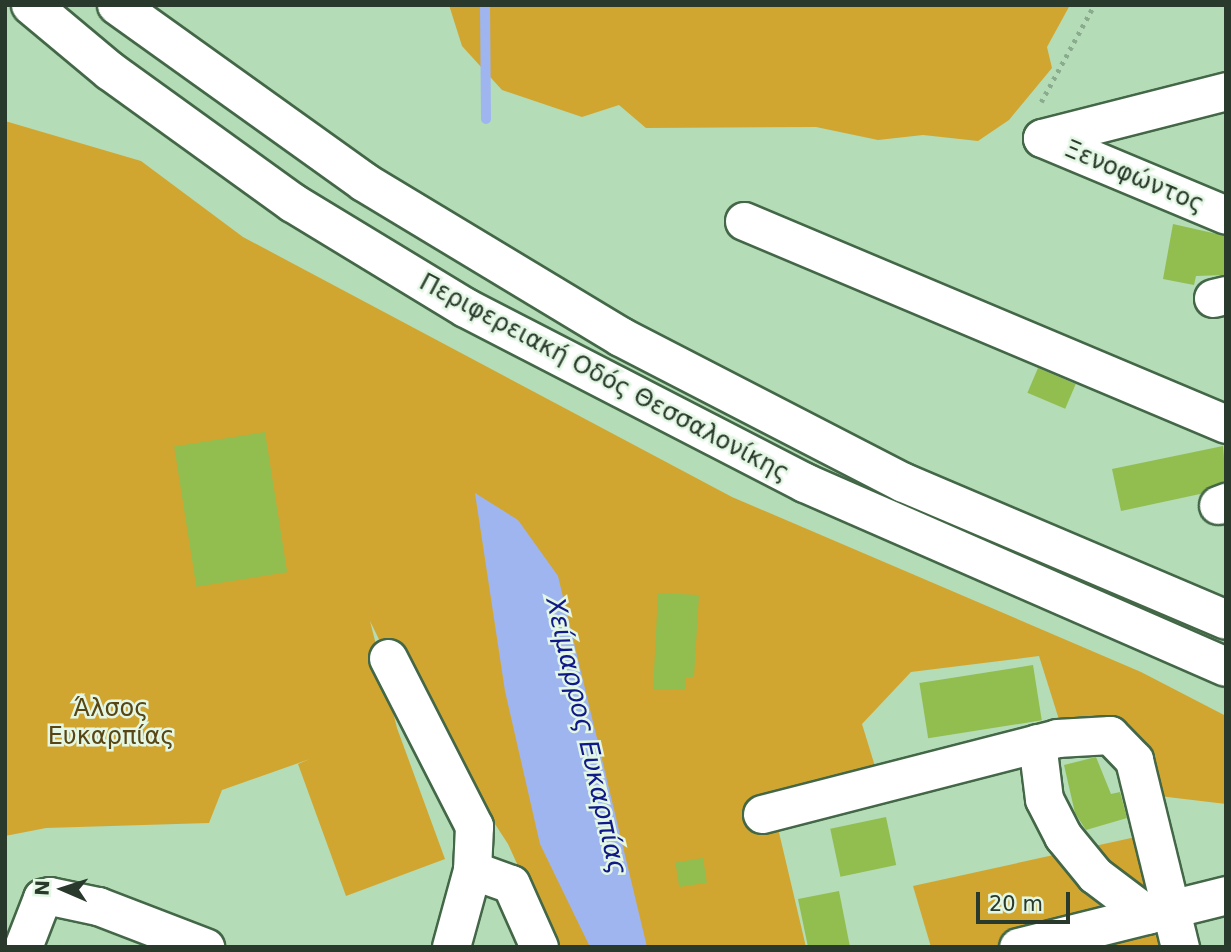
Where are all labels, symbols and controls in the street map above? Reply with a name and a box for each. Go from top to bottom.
street label: Ξενοφώντος [1060,135,1208,219]
street label: Περιφερειακή Οδός Θεσσαλονίκης [414,268,794,488]
water label: Χείμαρρος Ευκαρπίας [539,594,633,878]
park label: Άλσος Ευκαρπίας [48,695,174,751]
north arrow [28,854,98,924]
scale bar [979,878,1074,922]
text: N [31,879,53,896]
text: 20 m [989,892,1043,916]

